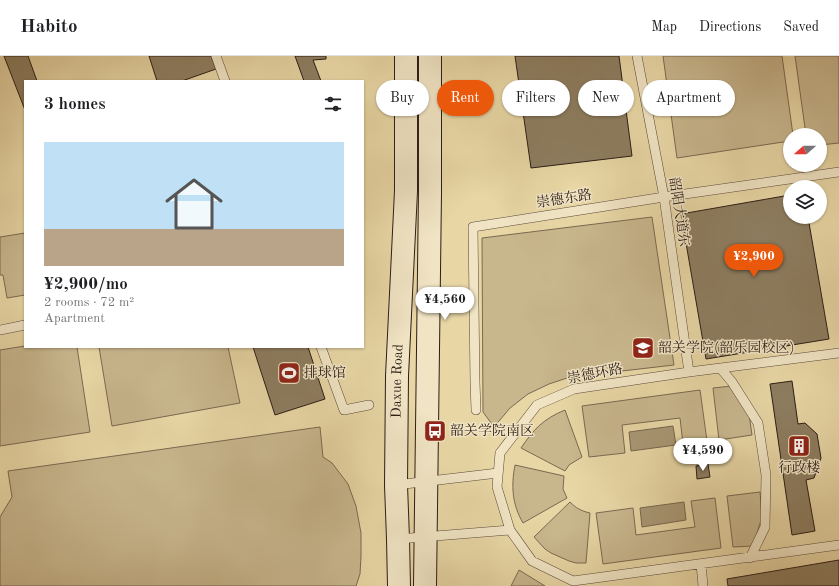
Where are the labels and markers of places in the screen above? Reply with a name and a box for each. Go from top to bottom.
pin: ¥2,900 [721,244,787,278]
pin: ¥4,560 [412,287,478,321]
school or university icon: 韶关学院(韶乐园校区) [630,335,656,361]
place label: 韶关学院(韶乐园校区) [658,340,794,355]
sports icon: 排球馆 [276,360,302,386]
place label: 排球馆 [304,365,346,380]
bus stop icon: 韶关学院南区 [422,418,448,444]
place label: 韶关学院南区 [450,423,534,438]
building icon: 行政楼 [786,433,812,459]
pin: ¥4,590 [670,438,736,472]
place label: 行政楼 [778,460,820,475]

